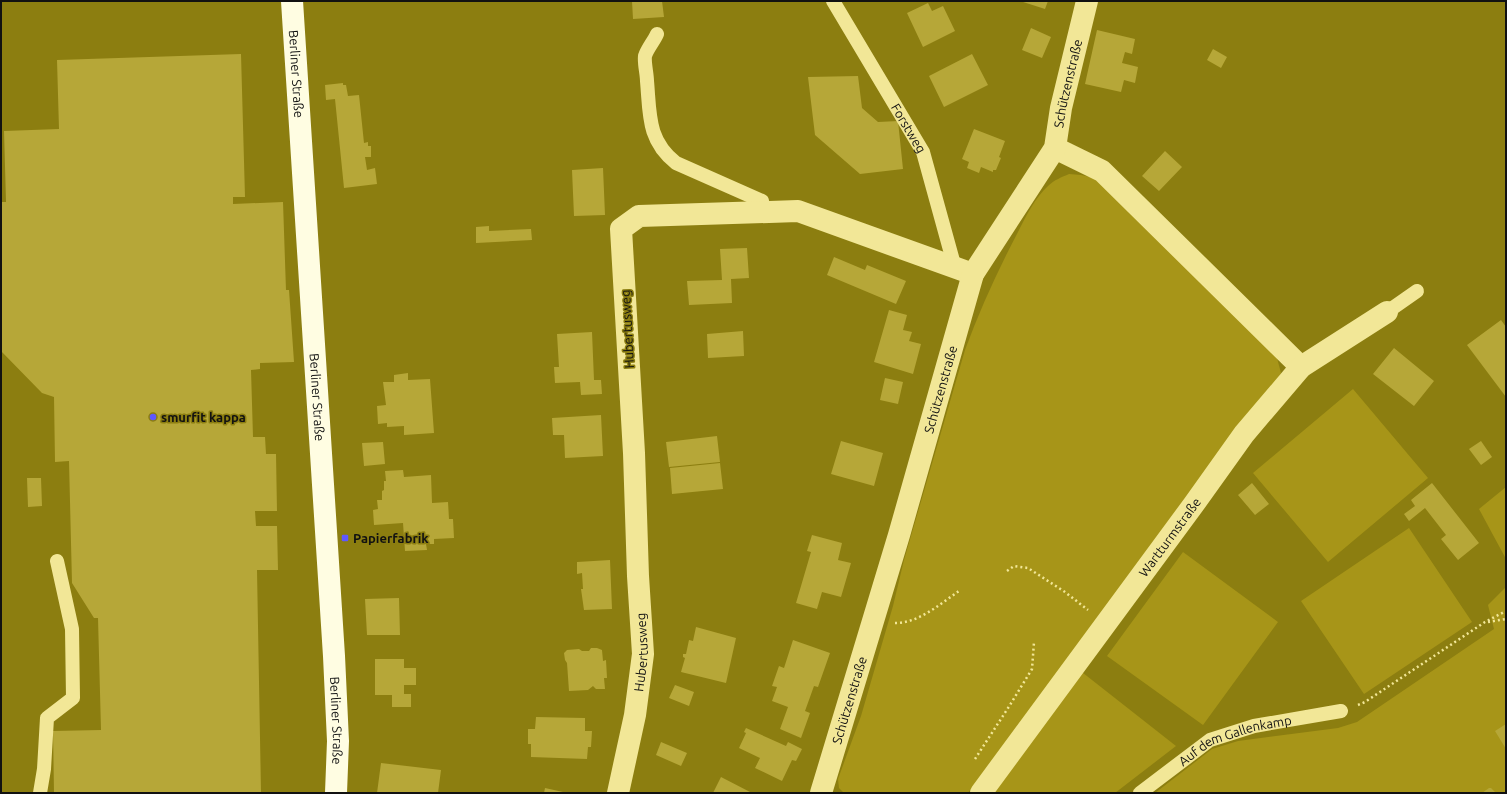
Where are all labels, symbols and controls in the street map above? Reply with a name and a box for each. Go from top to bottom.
street label: Berliner Straße [287,29,306,118]
street label: Schützenstraße [1051,38,1085,129]
street label: Forstweg [889,101,929,155]
street label: Hubertusweg [618,289,636,369]
street label: Schützenstraße [921,344,959,435]
street label: Berliner Straße [308,353,327,442]
place label: smurfit kappa [161,410,246,424]
marker: smurfit kappa [148,412,158,422]
street label: Wartturmstraße [1136,495,1203,579]
place label: Papierfabrik [353,531,429,545]
marker: Papierfabrik [340,533,350,543]
street label: Hubertusweg [631,612,650,693]
street label: Schützenstraße [829,655,869,746]
street label: Berliner Straße [328,676,345,765]
street label: Auf dem Gallenkamp [1176,713,1293,768]

